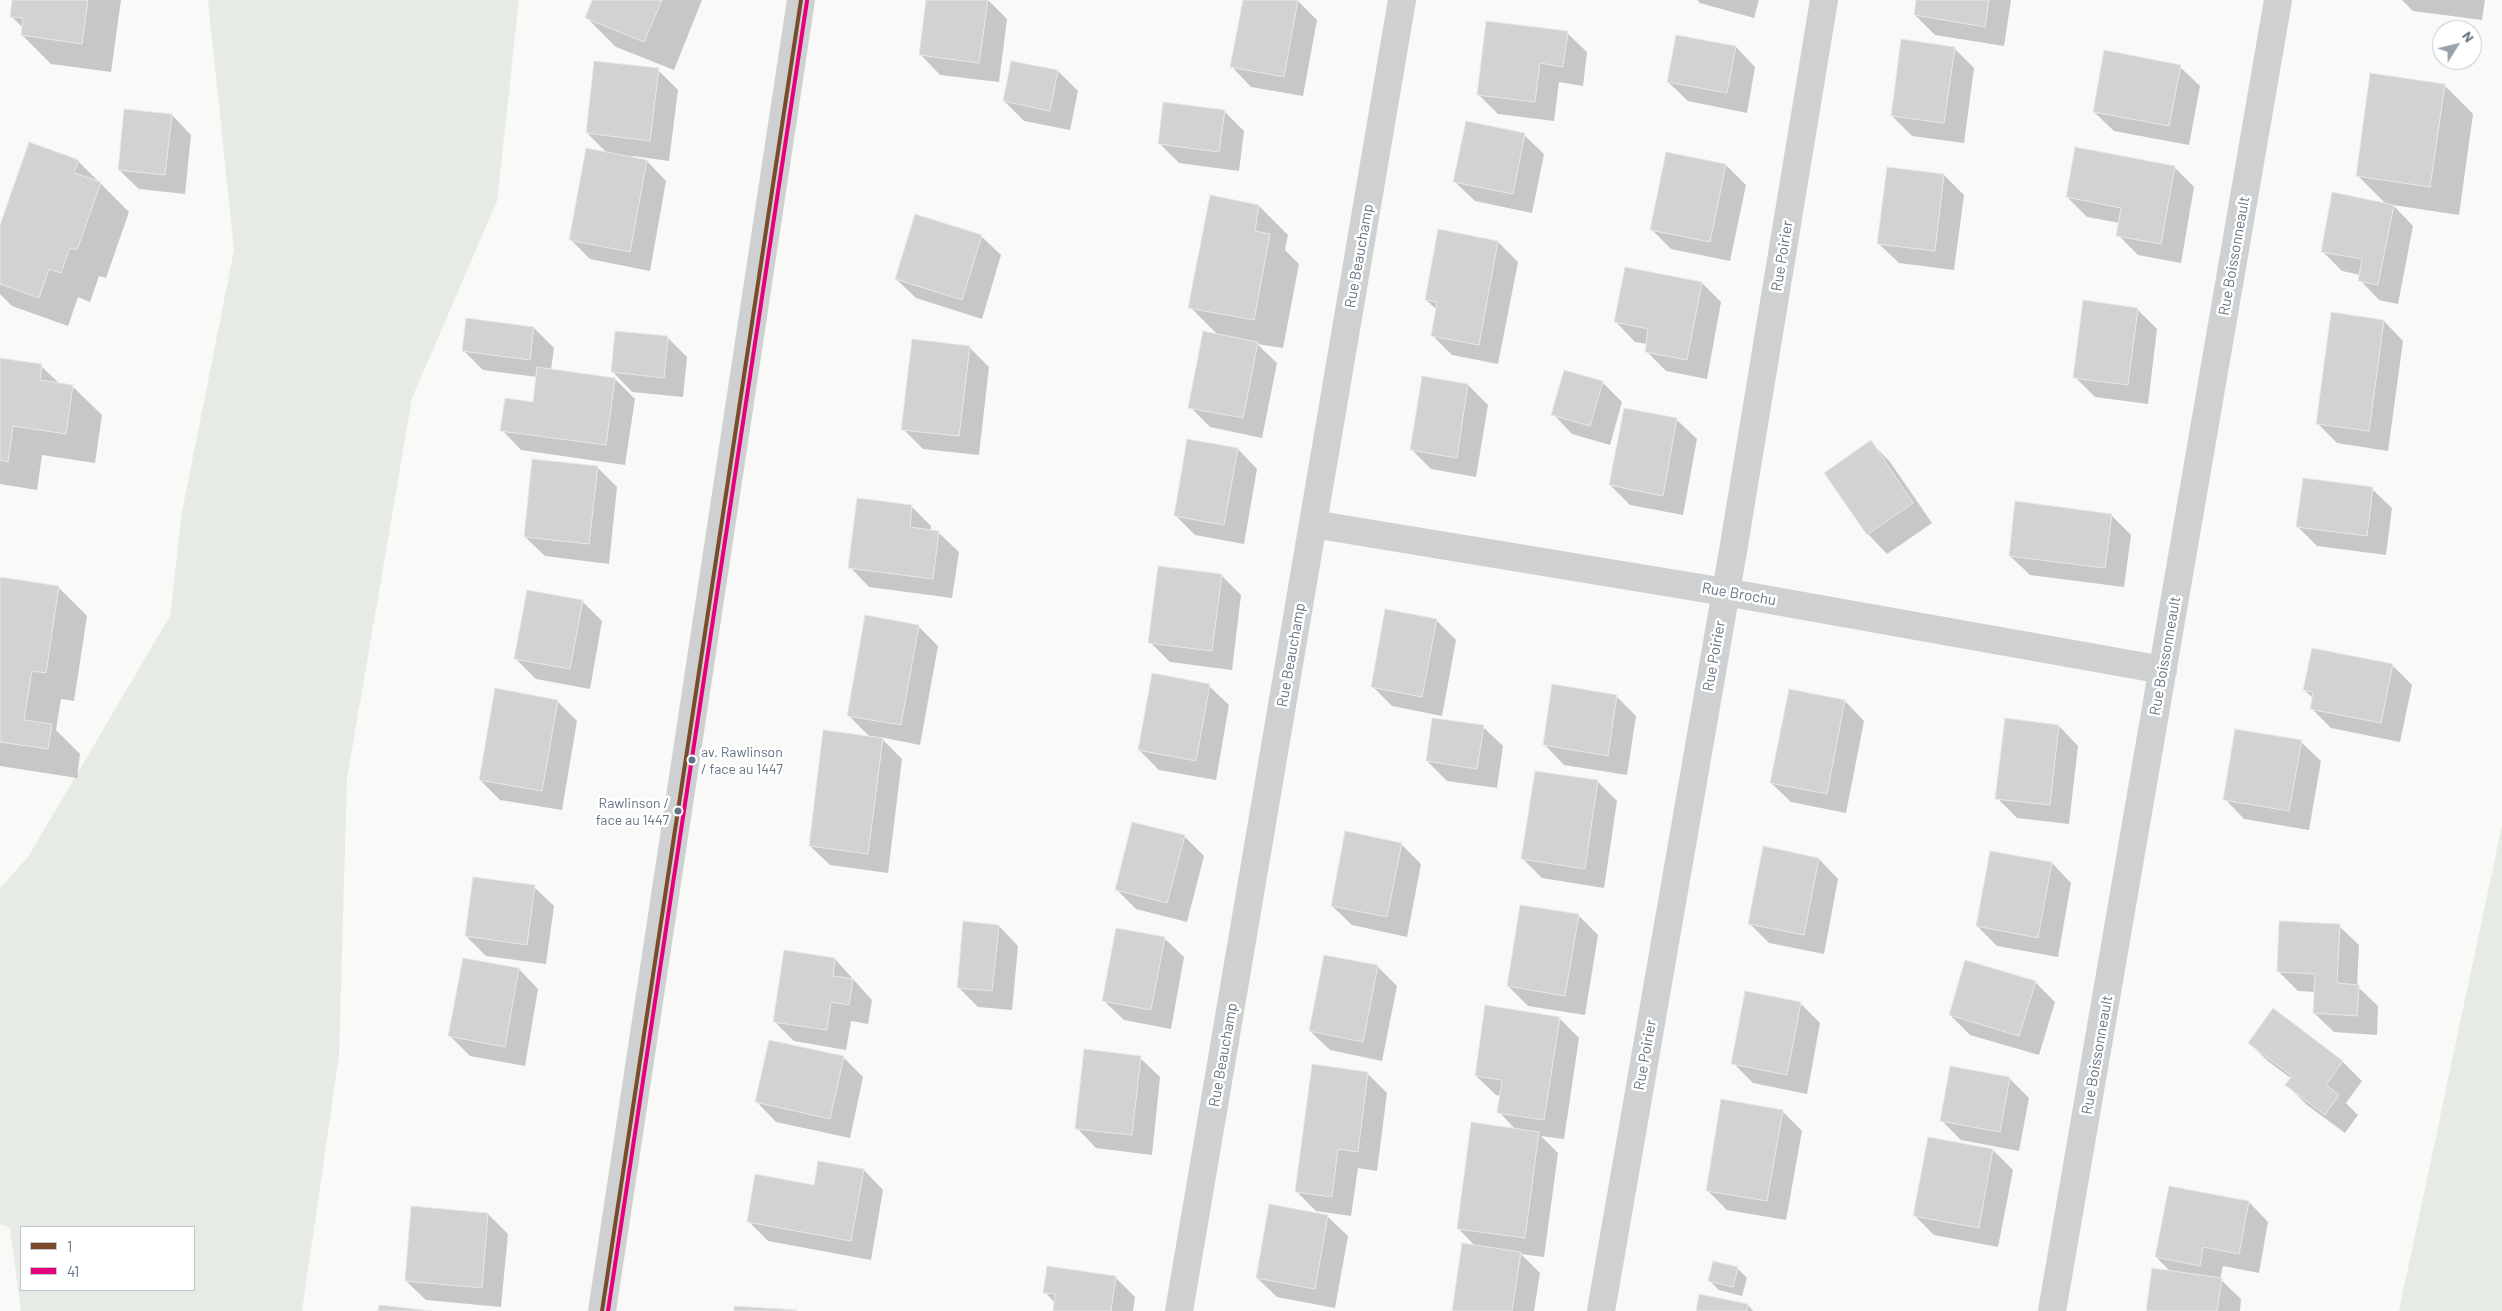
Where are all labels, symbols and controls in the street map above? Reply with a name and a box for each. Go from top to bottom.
north arrow [2432,20,2482,70]
text: N [2459,28,2478,45]
street label: Rue Boissonneault [2215,195,2253,317]
street label: Rue Beauchamp [1341,202,1377,310]
street label: Rue Poirier [1768,219,1796,293]
street label: Rue Brochu [1700,579,1778,609]
street label: Rue Boissonneault [2146,595,2184,717]
street label: Rue Beauchamp [1273,601,1309,709]
street label: Rue Poirier [1699,619,1729,693]
place label: av. Rawlinson / face au 1447 [701,744,783,776]
marker: av. Rawlinson / face au 1447 [687,755,697,765]
place label: Rawlinson / face au 1447 [596,795,669,828]
marker: Rawlinson / face au 1447 [673,806,683,816]
street label: Rue Boissonneault [2078,994,2116,1116]
street label: Rue Beauchamp [1205,1001,1241,1109]
street label: Rue Poirier [1630,1018,1660,1092]
legend [20,1226,195,1291]
text: 1 [67,1237,72,1255]
text: 41 [67,1262,79,1280]

